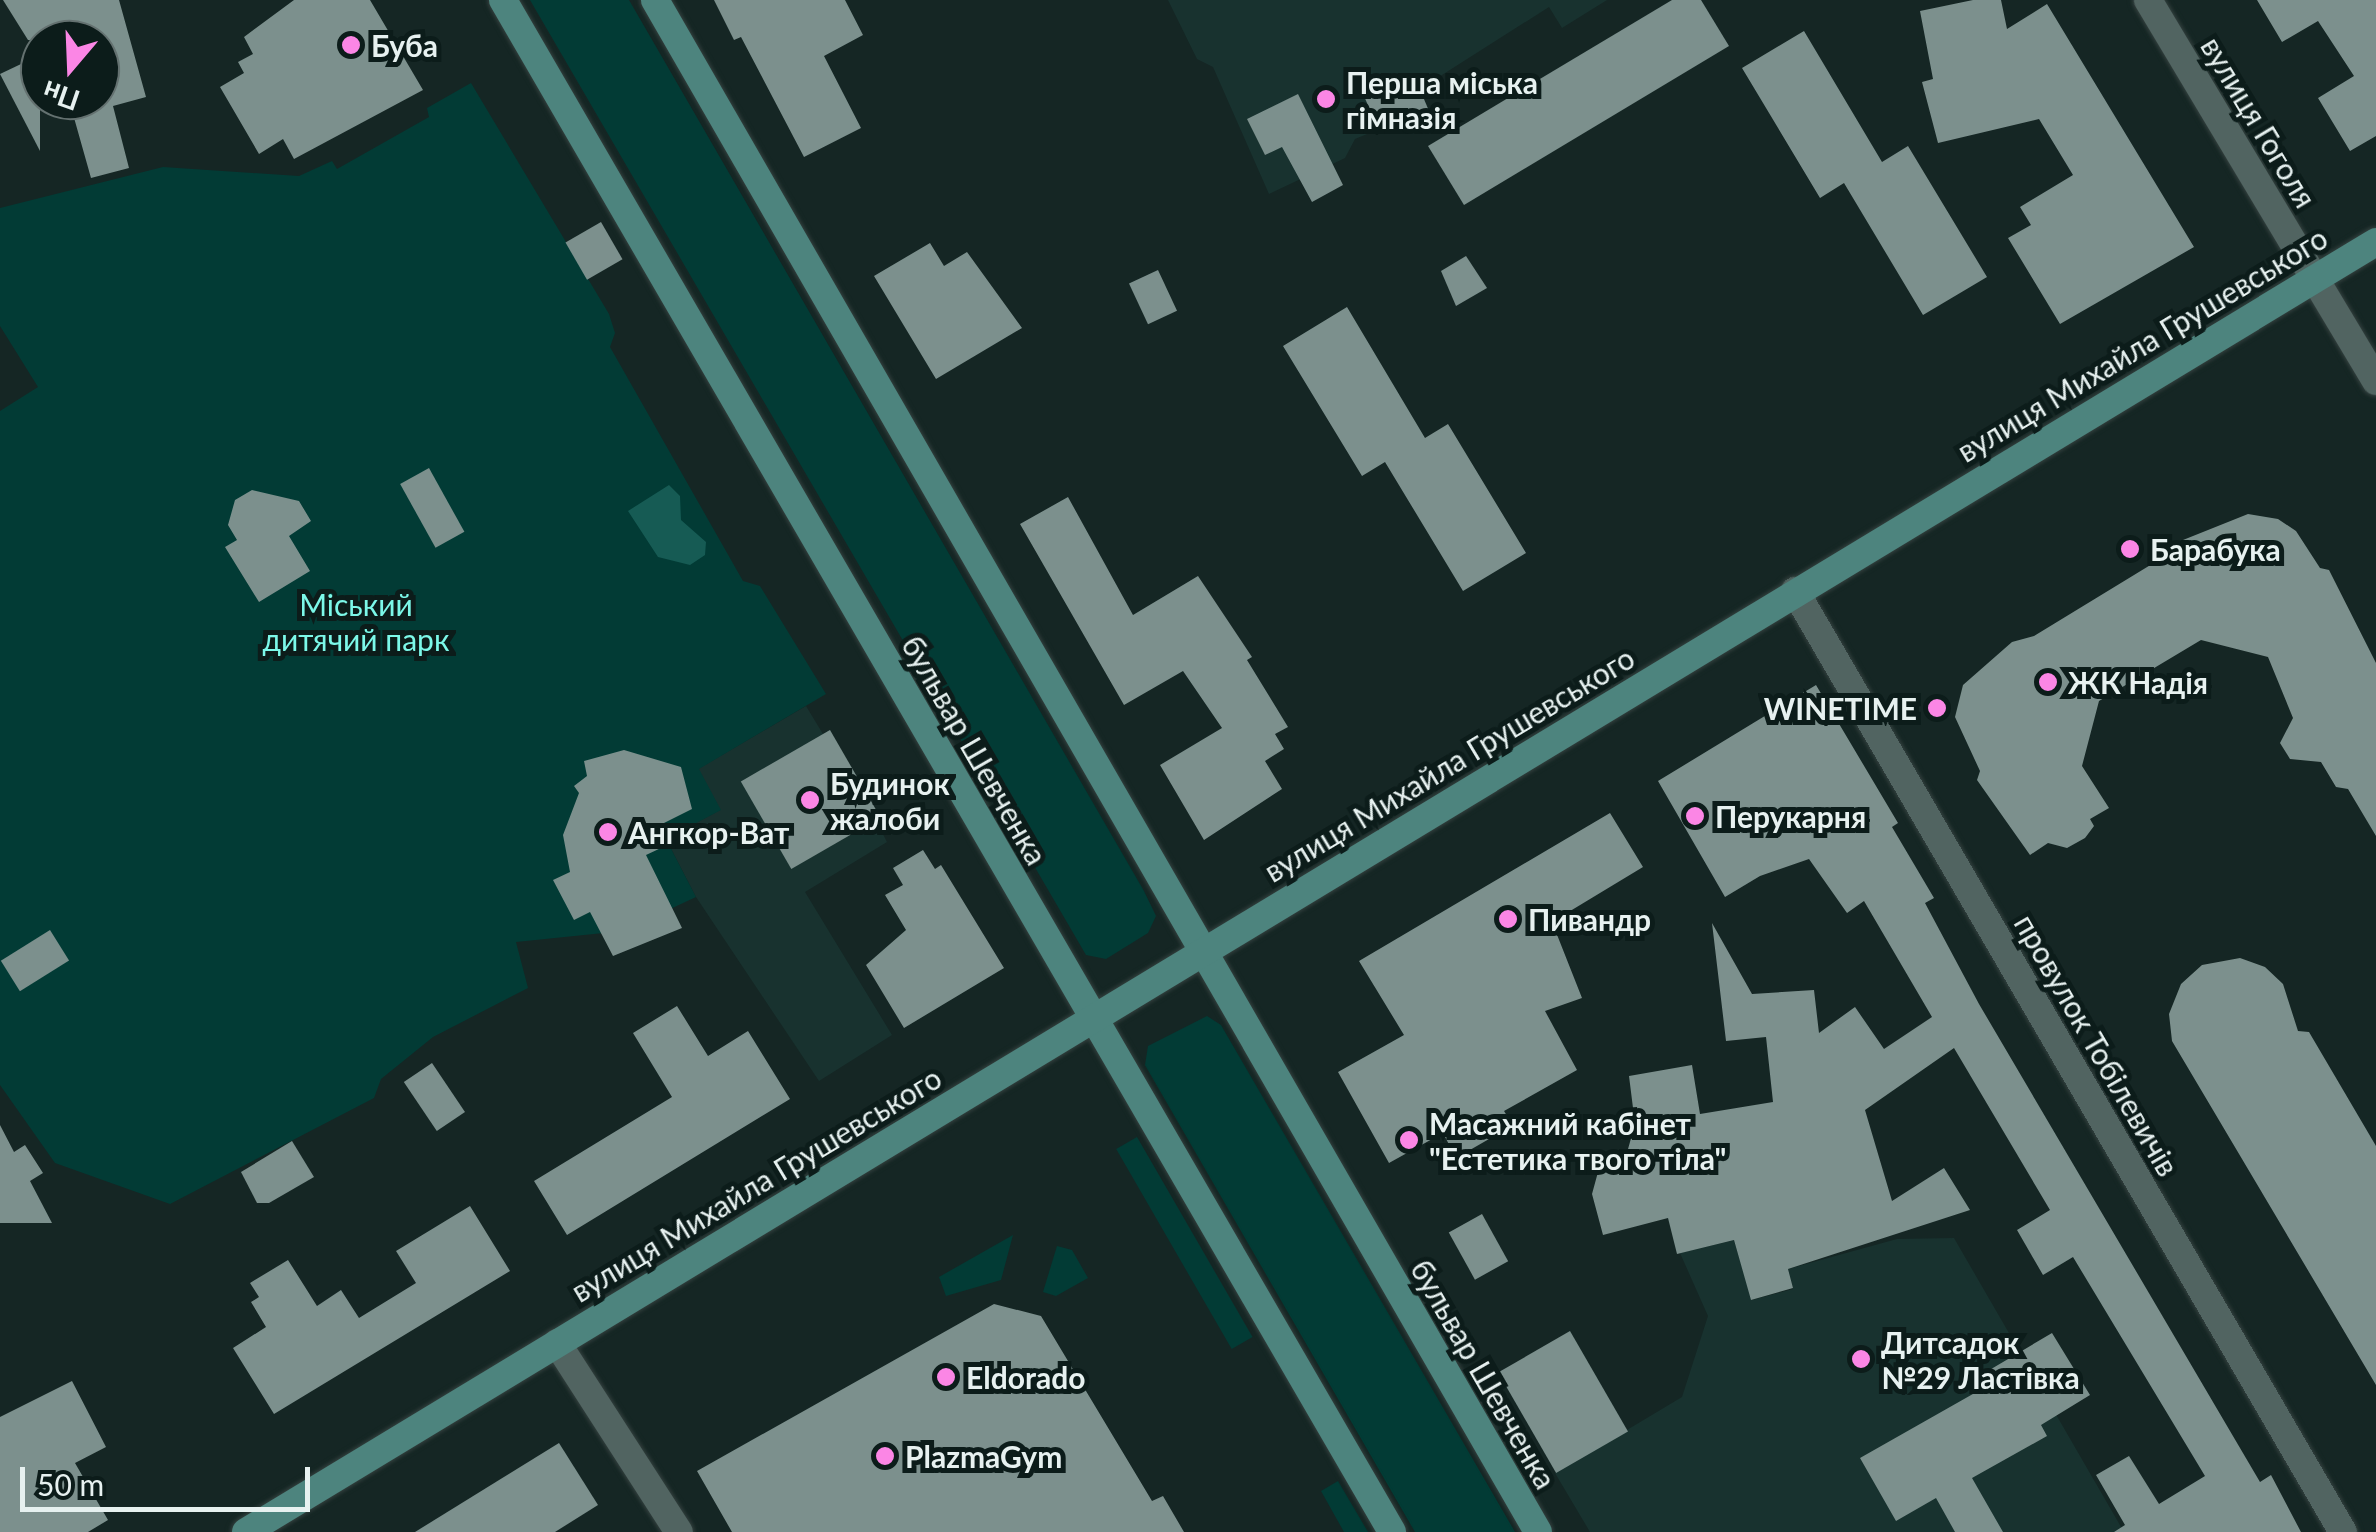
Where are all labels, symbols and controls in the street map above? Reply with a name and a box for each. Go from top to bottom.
north arrow [20,20,120,120]
place label: Буба [371,27,438,63]
street label: вулиця Гоголя [2194,30,2324,214]
marker: Буба [340,34,362,56]
place label: Перша міська гімназія [1346,64,1538,134]
text: Пн [38,74,84,119]
marker: Перша міська гімназія [1315,88,1337,110]
street label: вулиця Михайла Грушевського [1950,219,2334,469]
place label: Барабука [2150,531,2281,567]
marker: Барабука [2119,538,2141,560]
park label: Міський дитячий парк [263,586,449,656]
street label: бульвар Шевченка [895,629,1055,871]
street label: вулиця Михайла Грушевського [1257,639,1641,889]
place label: ЖК Надія [2068,664,2208,700]
marker: ЖК Надія [2037,671,2059,693]
place label: WINETIME [1764,690,1917,726]
marker: WINETIME [1926,697,1948,719]
place label: Будинок жалоби [830,765,950,836]
marker: Будинок жалоби [799,789,821,811]
place label: Перукарня [1715,798,1866,834]
marker: Перукарня [1684,805,1706,827]
place label: Ангкор-Ват [628,814,789,850]
marker: Ангкор-Ват [597,821,619,843]
place label: Пивандр [1528,901,1651,937]
marker: Пивандр [1497,908,1519,930]
street label: провулок Тобілевичів [2007,908,2187,1182]
street label: вулиця Михайла Грушевського [564,1059,948,1309]
place label: Масажний кабінет "Естетика твого тіла" [1429,1105,1726,1176]
marker: Масажний кабінет "Естетика твого тіла" [1398,1129,1420,1151]
street label: бульвар Шевченка [1404,1253,1564,1495]
place label: Дитсадок №29 Ластівка [1881,1324,2080,1394]
marker: Дитсадок №29 Ластівка [1850,1348,1872,1370]
place label: Eldorado [966,1359,1085,1395]
marker: Eldorado [935,1366,957,1388]
place label: PlazmaGym [905,1438,1062,1474]
marker: PlazmaGym [874,1445,896,1467]
scale bar [25,1447,315,1509]
text: 50 m [37,1466,104,1502]

